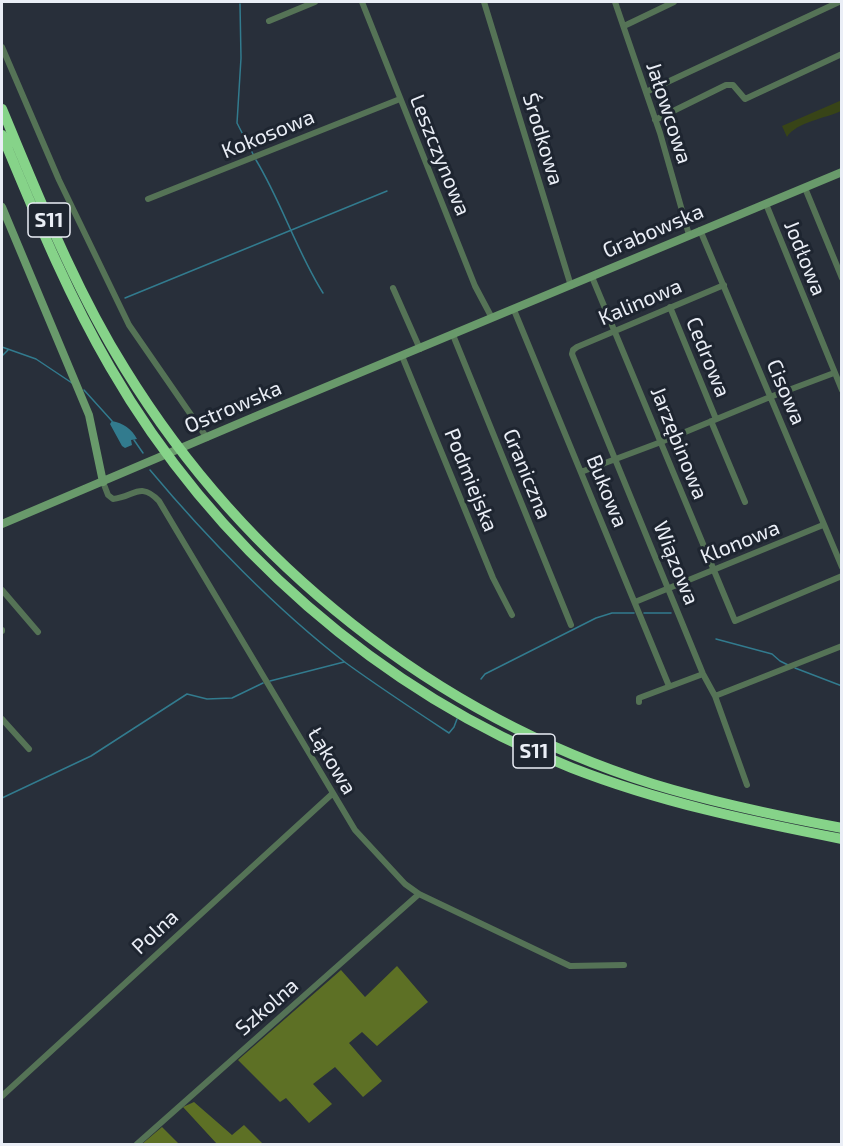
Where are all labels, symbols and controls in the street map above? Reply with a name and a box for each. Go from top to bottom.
street label: Jałowcowa [641,59,697,167]
street label: Środkowa [517,90,569,188]
street label: Leszczynowa [404,91,476,219]
street label: Kokosowa [218,104,318,164]
street label: Grabowska [599,198,707,264]
road number: S11 [28,203,70,237]
street label: Jodłowa [779,217,831,299]
street label: Kalinowa [594,273,686,331]
street label: Cedrowa [681,313,735,401]
street label: Cisowa [761,356,811,428]
street label: Ostrowska [181,375,285,439]
street label: Jarzębinowa [645,383,713,503]
street label: Podmiejska [439,425,503,535]
street label: Graniczna [497,425,557,523]
street label: Bukowa [581,451,633,531]
street label: Klonowa [697,515,783,569]
street label: Wiązowa [648,517,704,609]
street label: Łąkowa [302,723,362,799]
road number: S11 [513,734,555,768]
street label: Polna [127,904,183,960]
street label: Szkolna [231,973,303,1041]

